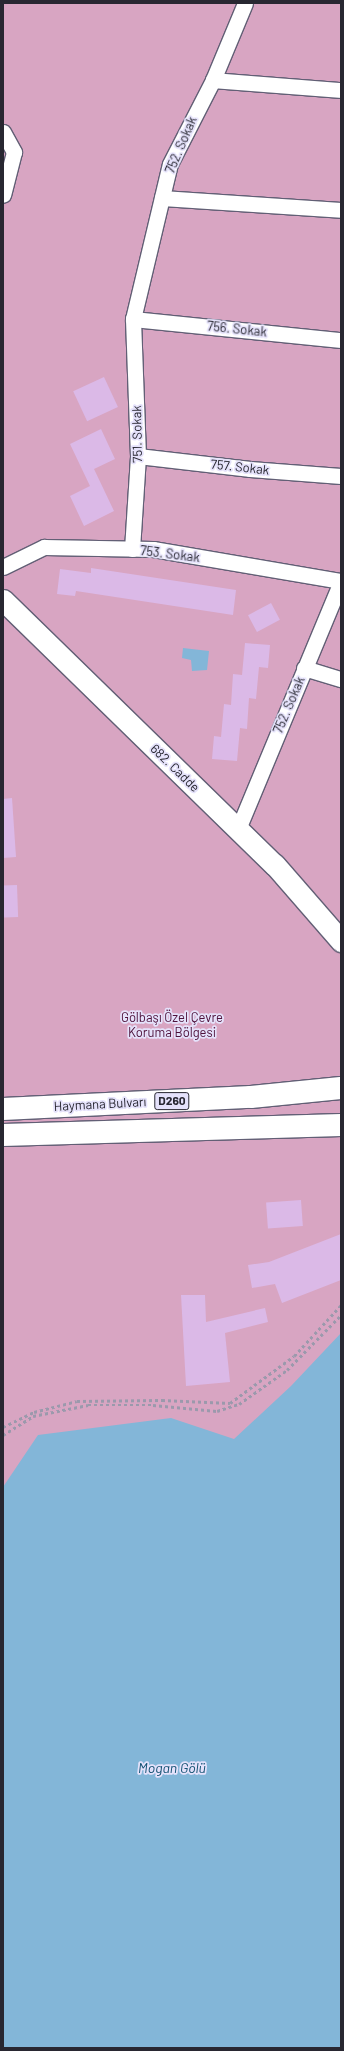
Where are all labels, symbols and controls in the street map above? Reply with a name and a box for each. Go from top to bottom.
street label: 752. Sokak [162,114,200,176]
street label: 756. Sokak [206,318,268,340]
street label: 751. Sokak [129,405,145,463]
street label: 757. Sokak [210,456,270,478]
street label: 753. Sokak [139,543,201,565]
street label: 752. Sokak [270,674,308,736]
street label: 682. Cadde [147,741,203,795]
park label: Gölbaşı Özel Çevre Koruma Bölgesi [121,1010,223,1041]
road number: D260 [154,1091,190,1111]
street label: Haymana Bulvarı [53,1094,147,1114]
water label: Mogan Gölü [138,1760,206,1776]

